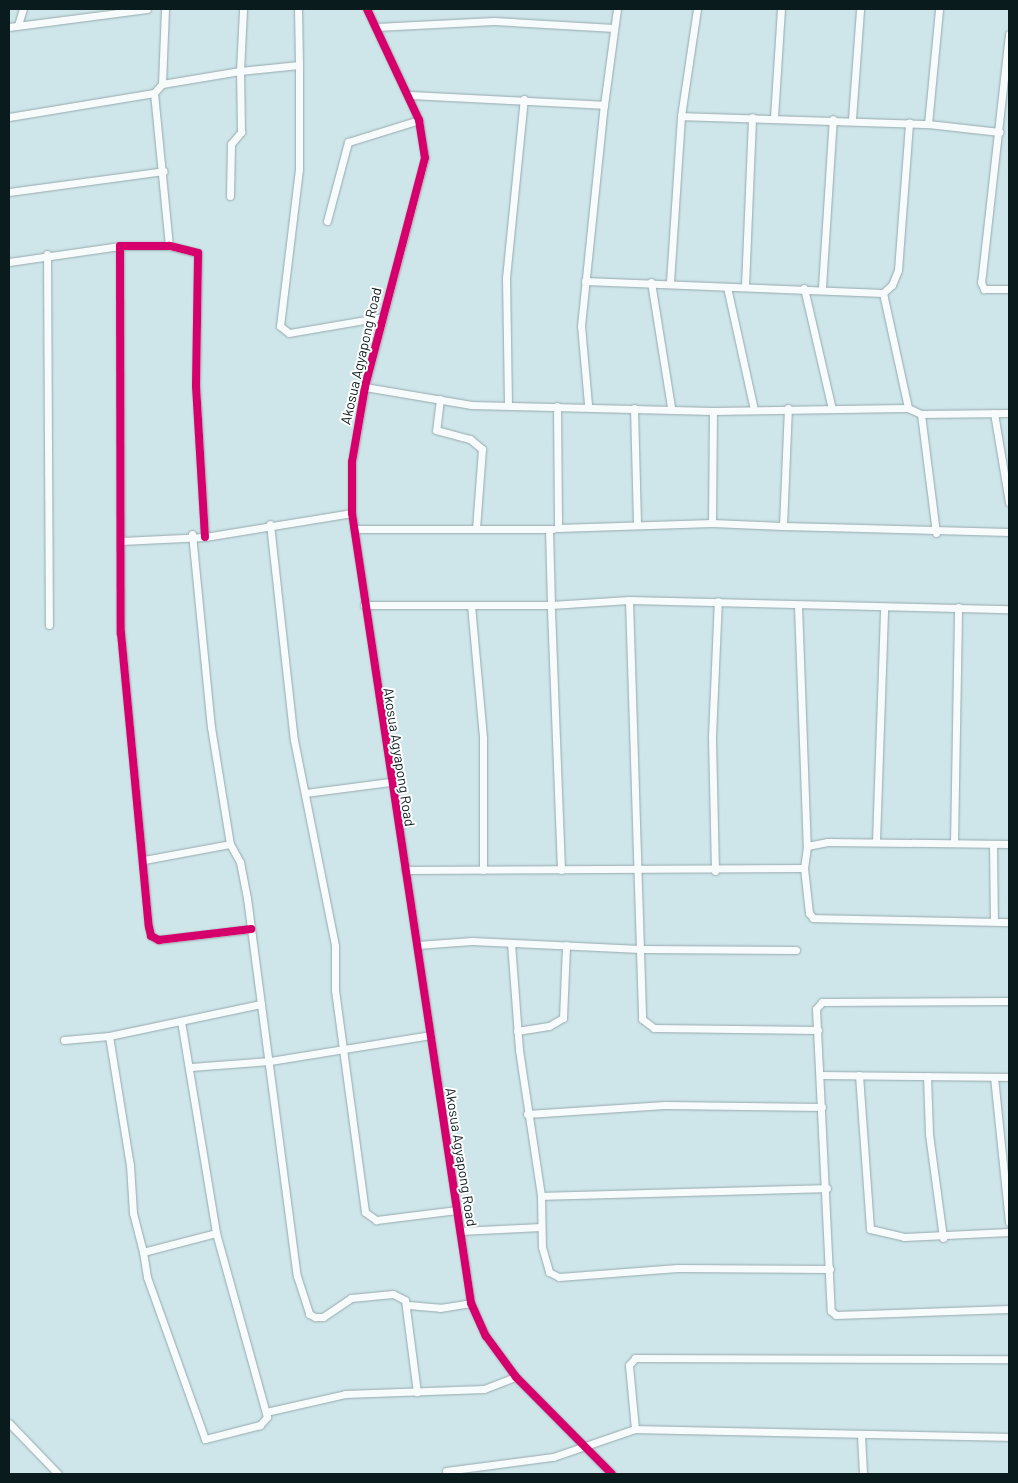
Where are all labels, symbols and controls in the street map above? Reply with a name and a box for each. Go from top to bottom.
street label: Akosua Agyapong Road [337,286,385,426]
street label: Akosua Agyapong Road [380,686,418,828]
street label: Akosua Agyapong Road [442,1086,480,1228]

